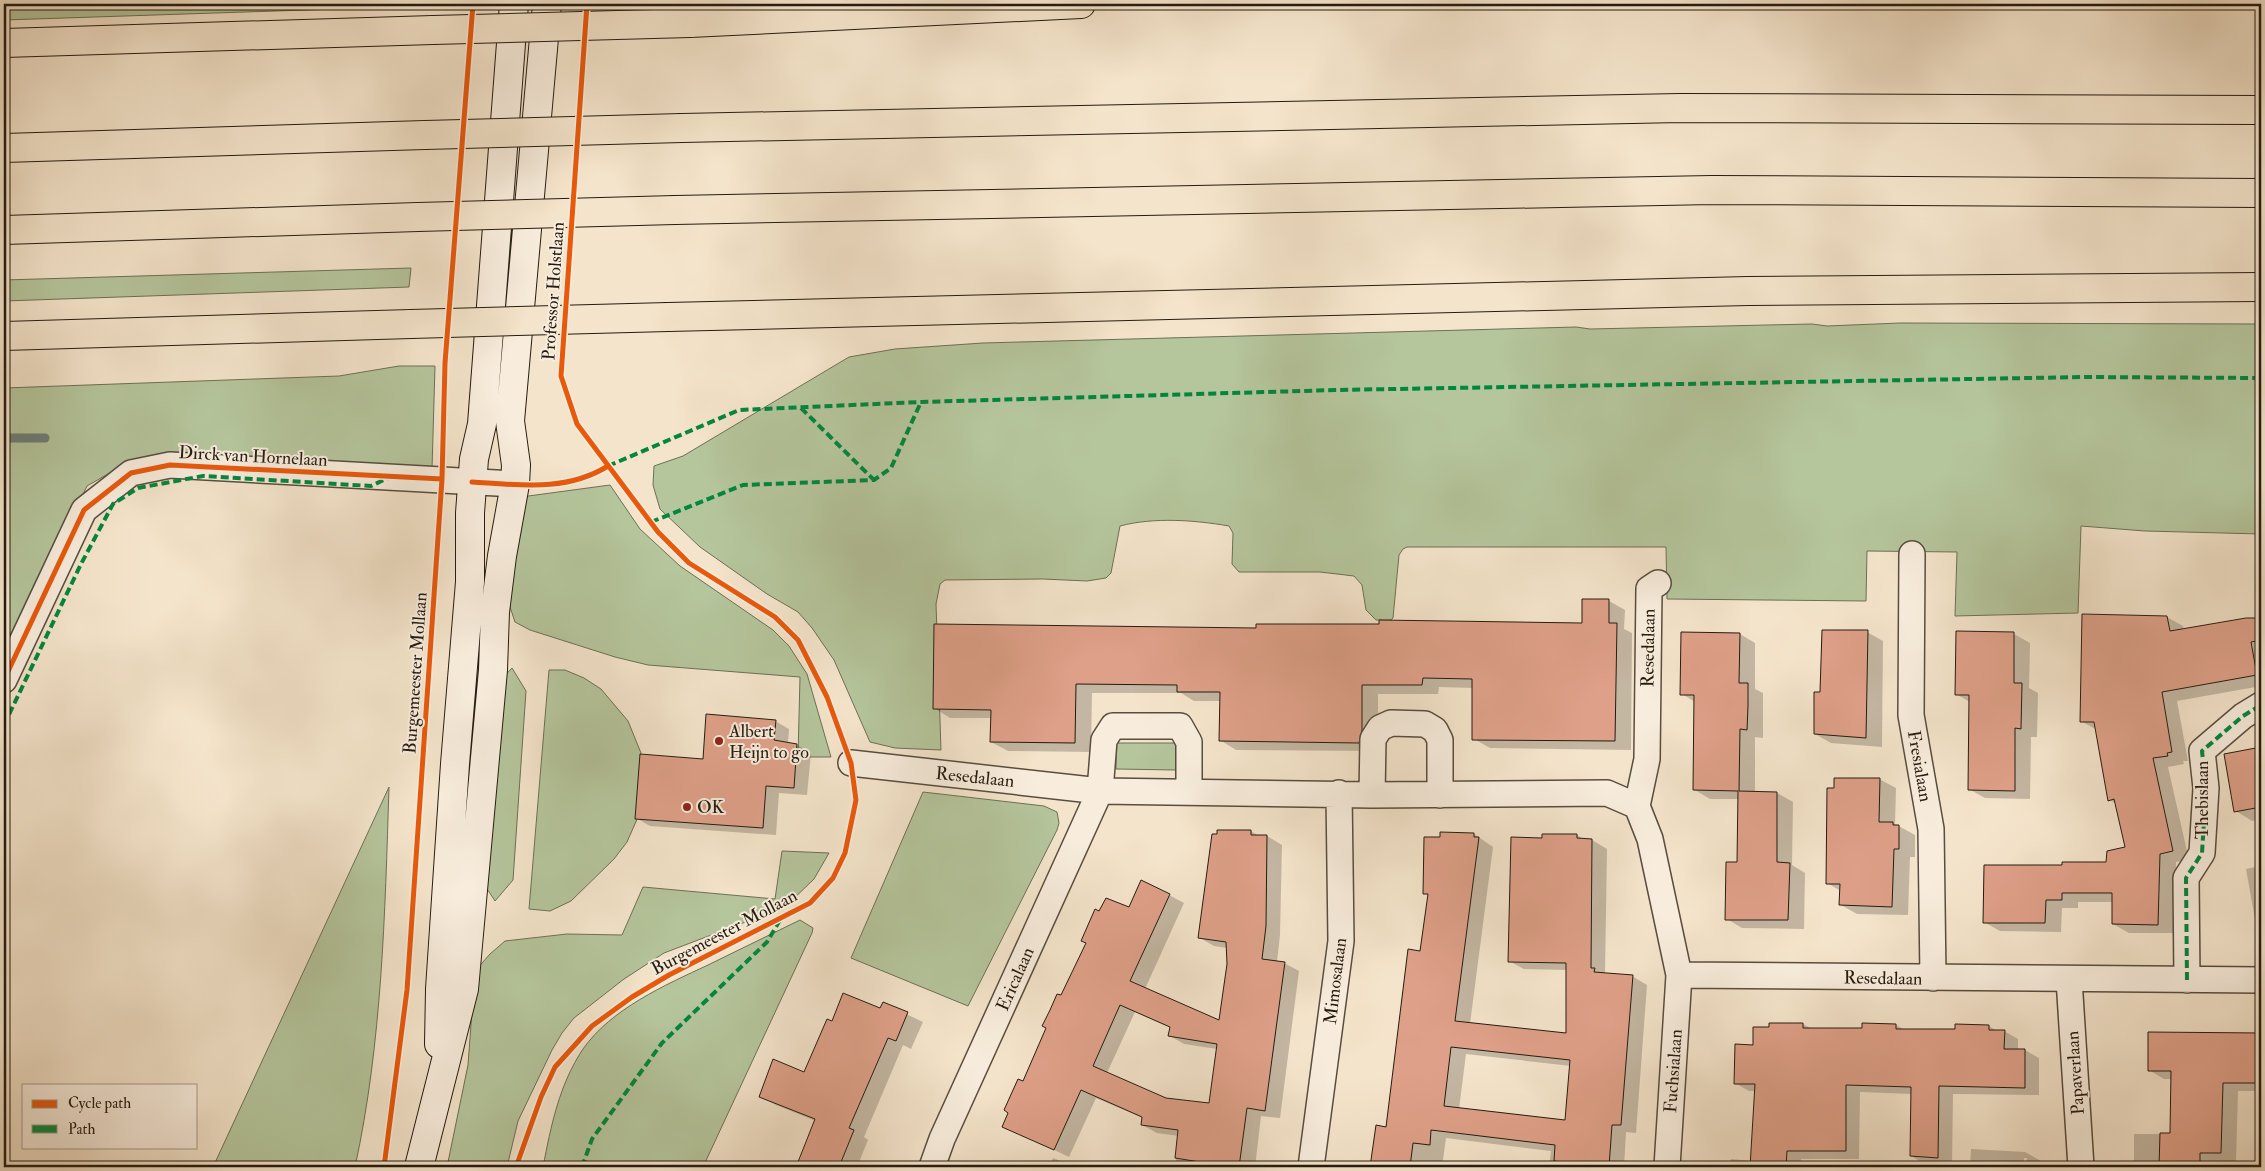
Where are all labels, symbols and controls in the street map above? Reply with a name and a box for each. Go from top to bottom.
street label: Professor Holstlaan [537,221,570,361]
street label: Dirck van Hornelaan [178,441,328,472]
street label: Burgemeester Mollaan [398,591,433,755]
street label: Resedalaan [1636,608,1661,688]
place label: Albert Heijn to go [728,720,809,764]
street label: Fresialaan [1902,729,1937,804]
marker: Albert Heijn to go [713,735,725,747]
street label: Thebislaan [2191,761,2214,839]
street label: Resedalaan [934,762,1015,793]
place label: OK [697,796,725,819]
marker: OK [681,801,693,813]
street label: Burgemeester Mollaan [647,884,801,981]
street label: Mimosalaan [1319,936,1352,1026]
street label: Ericalaan [991,944,1040,1015]
street label: Resedalaan [1843,966,1923,991]
street label: Fuchsialaan [1659,1028,1688,1114]
street label: Papaverlaan [2061,1030,2090,1116]
legend [22,1084,198,1148]
text: Cycle path [68,1094,131,1114]
text: Path [68,1120,95,1139]

